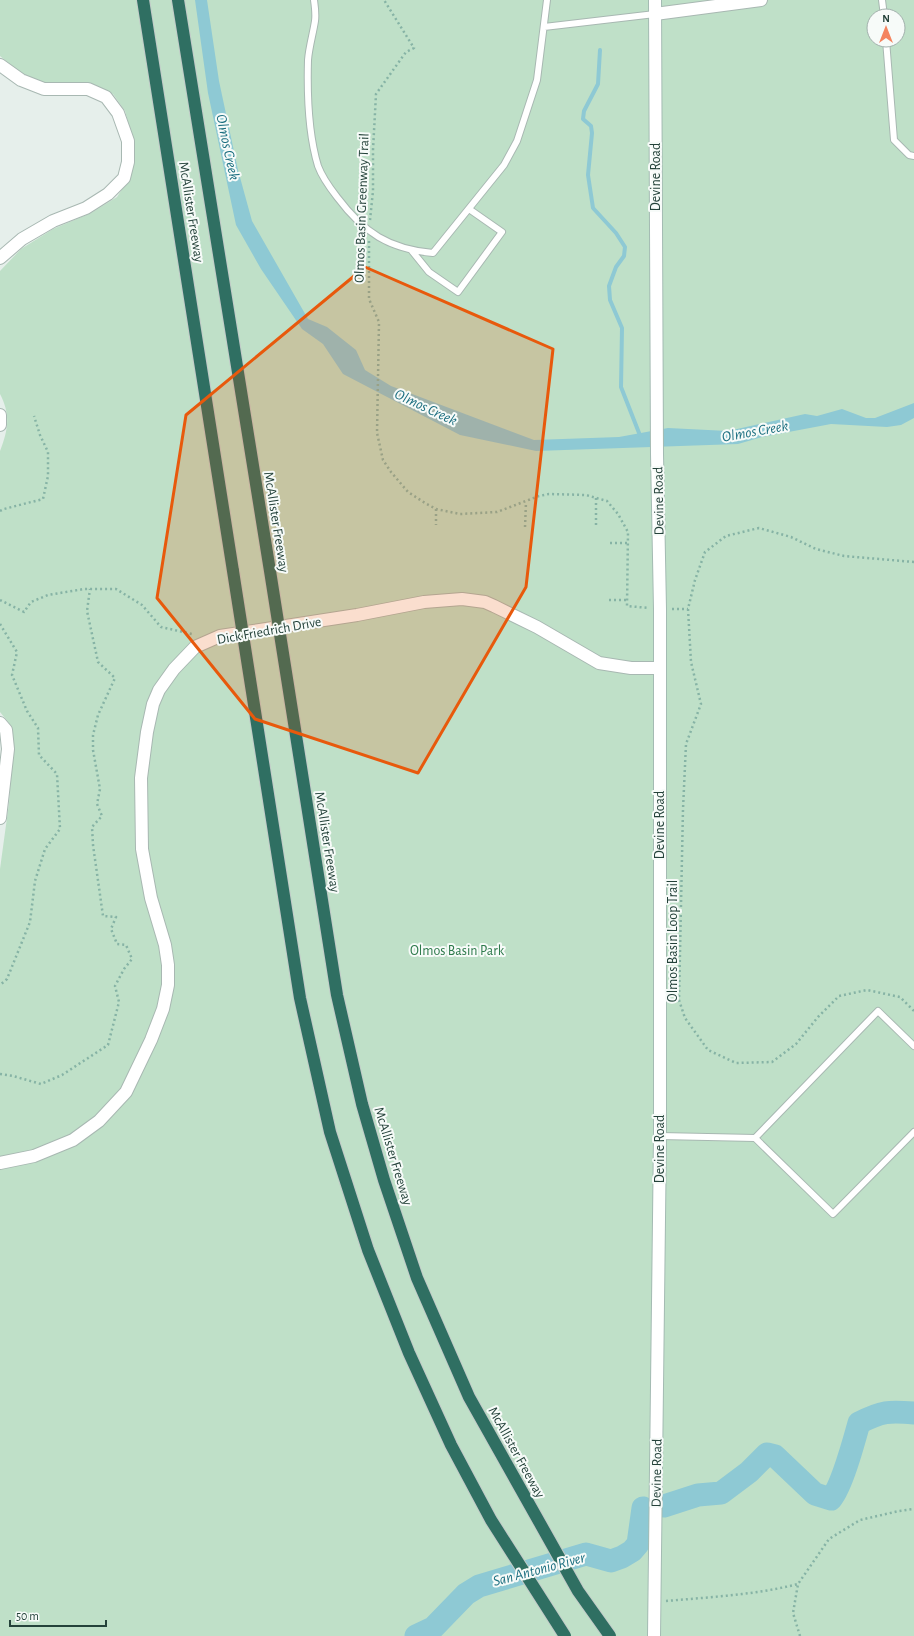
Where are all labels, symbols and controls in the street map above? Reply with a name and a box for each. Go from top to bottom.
north arrow [866,8,906,48]
text: N [882,13,890,24]
water label: Olmos Creek [213,113,242,182]
street label: Olmos Basin Greenway Trail [352,133,372,283]
street label: Devine Road [649,143,663,211]
street label: McAllister Freeway [176,161,206,264]
water label: Olmos Creek [392,386,459,428]
water label: Olmos Creek [721,418,789,445]
street label: Devine Road [651,467,667,535]
street label: McAllister Freeway [261,471,291,574]
street label: Dick Friedrich Drive [216,615,322,647]
street label: McAllister Freeway [312,791,342,894]
street label: Devine Road [653,791,667,859]
street label: Olmos Basin Loop Trail [666,880,680,1002]
park label: Olmos Basin Park [410,944,505,958]
street label: McAllister Freeway [371,1106,415,1207]
street label: Devine Road [653,1115,667,1183]
street label: McAllister Freeway [485,1405,547,1500]
street label: Devine Road [649,1439,665,1507]
water label: San Antonio River [491,1550,588,1589]
scale bar [10,1602,106,1628]
text: 50 m [16,1610,39,1622]

